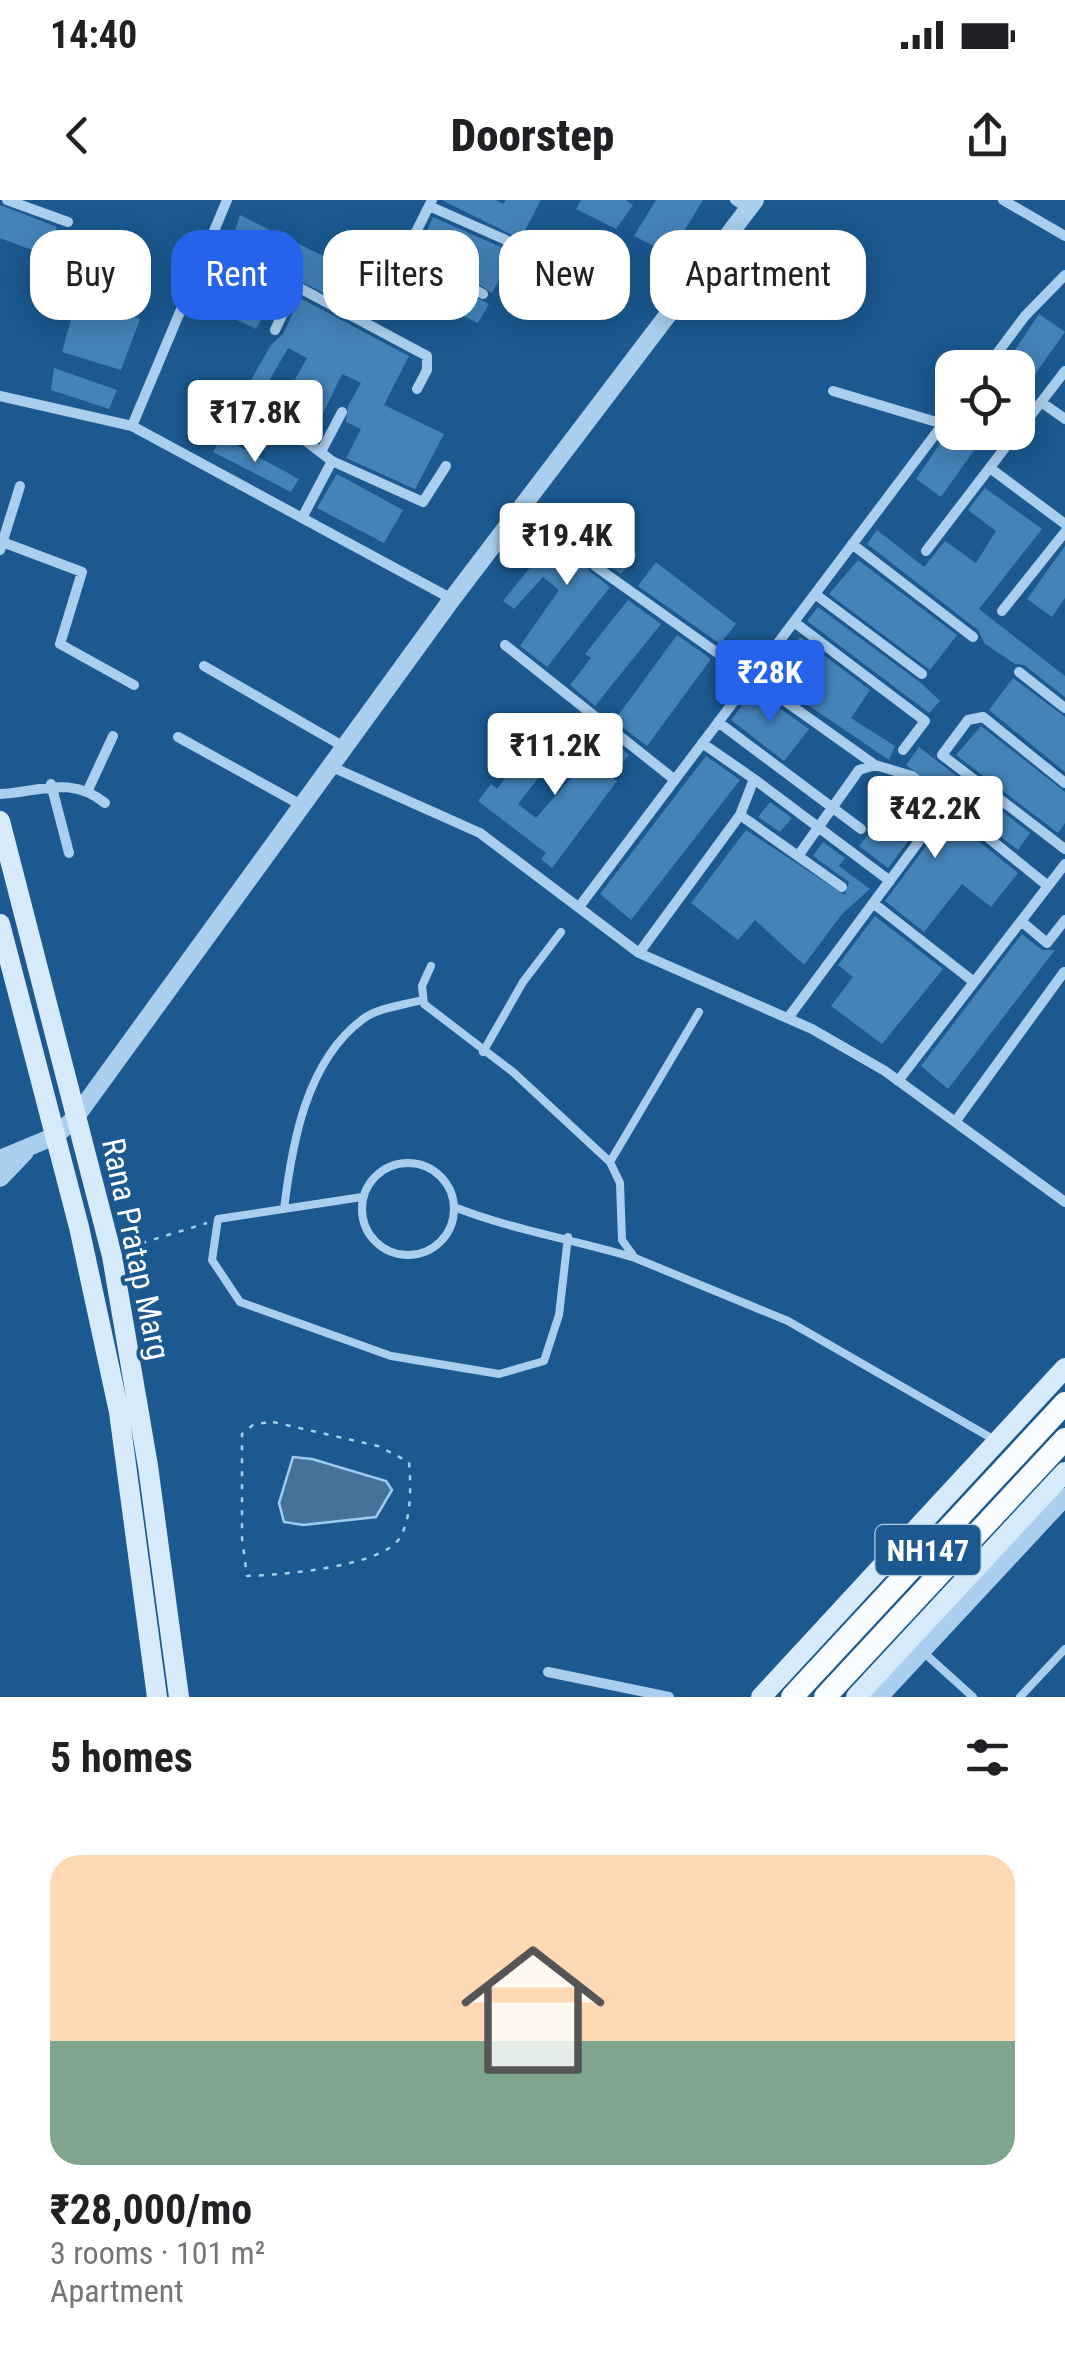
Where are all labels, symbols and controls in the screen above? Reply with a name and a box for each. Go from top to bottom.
text: 14:40 [50,13,137,57]
icon: back [50,108,105,163]
icon: share [960,108,1015,163]
text: Doorstep [451,109,614,162]
chip: Buy [30,230,151,320]
chip: Rent [171,230,303,320]
chip: Filters [323,230,479,320]
chip: New [499,230,630,320]
chip: Apartment [650,230,866,320]
map controls [935,350,1035,450]
button: locate [935,350,1035,450]
pin: ₹17.8K [174,380,336,465]
text: ₹17.8K [210,393,300,431]
pin: ₹19.4K [486,503,648,588]
text: ₹19.4K [522,516,612,554]
pin: ₹28K [711,640,829,725]
text: ₹28K [737,653,803,691]
pin: ₹11.2K [474,713,636,798]
text: ₹11.2K [510,726,600,764]
pin: ₹42.2K [854,776,1016,861]
text: ₹42.2K [890,789,980,827]
street label: Rana Pratap Marg [94,1135,178,1363]
road number: NH147 [876,1525,980,1575]
icon: filters [960,1730,1015,1785]
text: 5 homes [50,1733,193,1782]
icon: home [443,1920,623,2100]
text: ₹28,000/mo [50,2185,252,2234]
text: 3 rooms · 101 m² [50,2234,265,2272]
text: Apartment [50,2272,184,2310]

